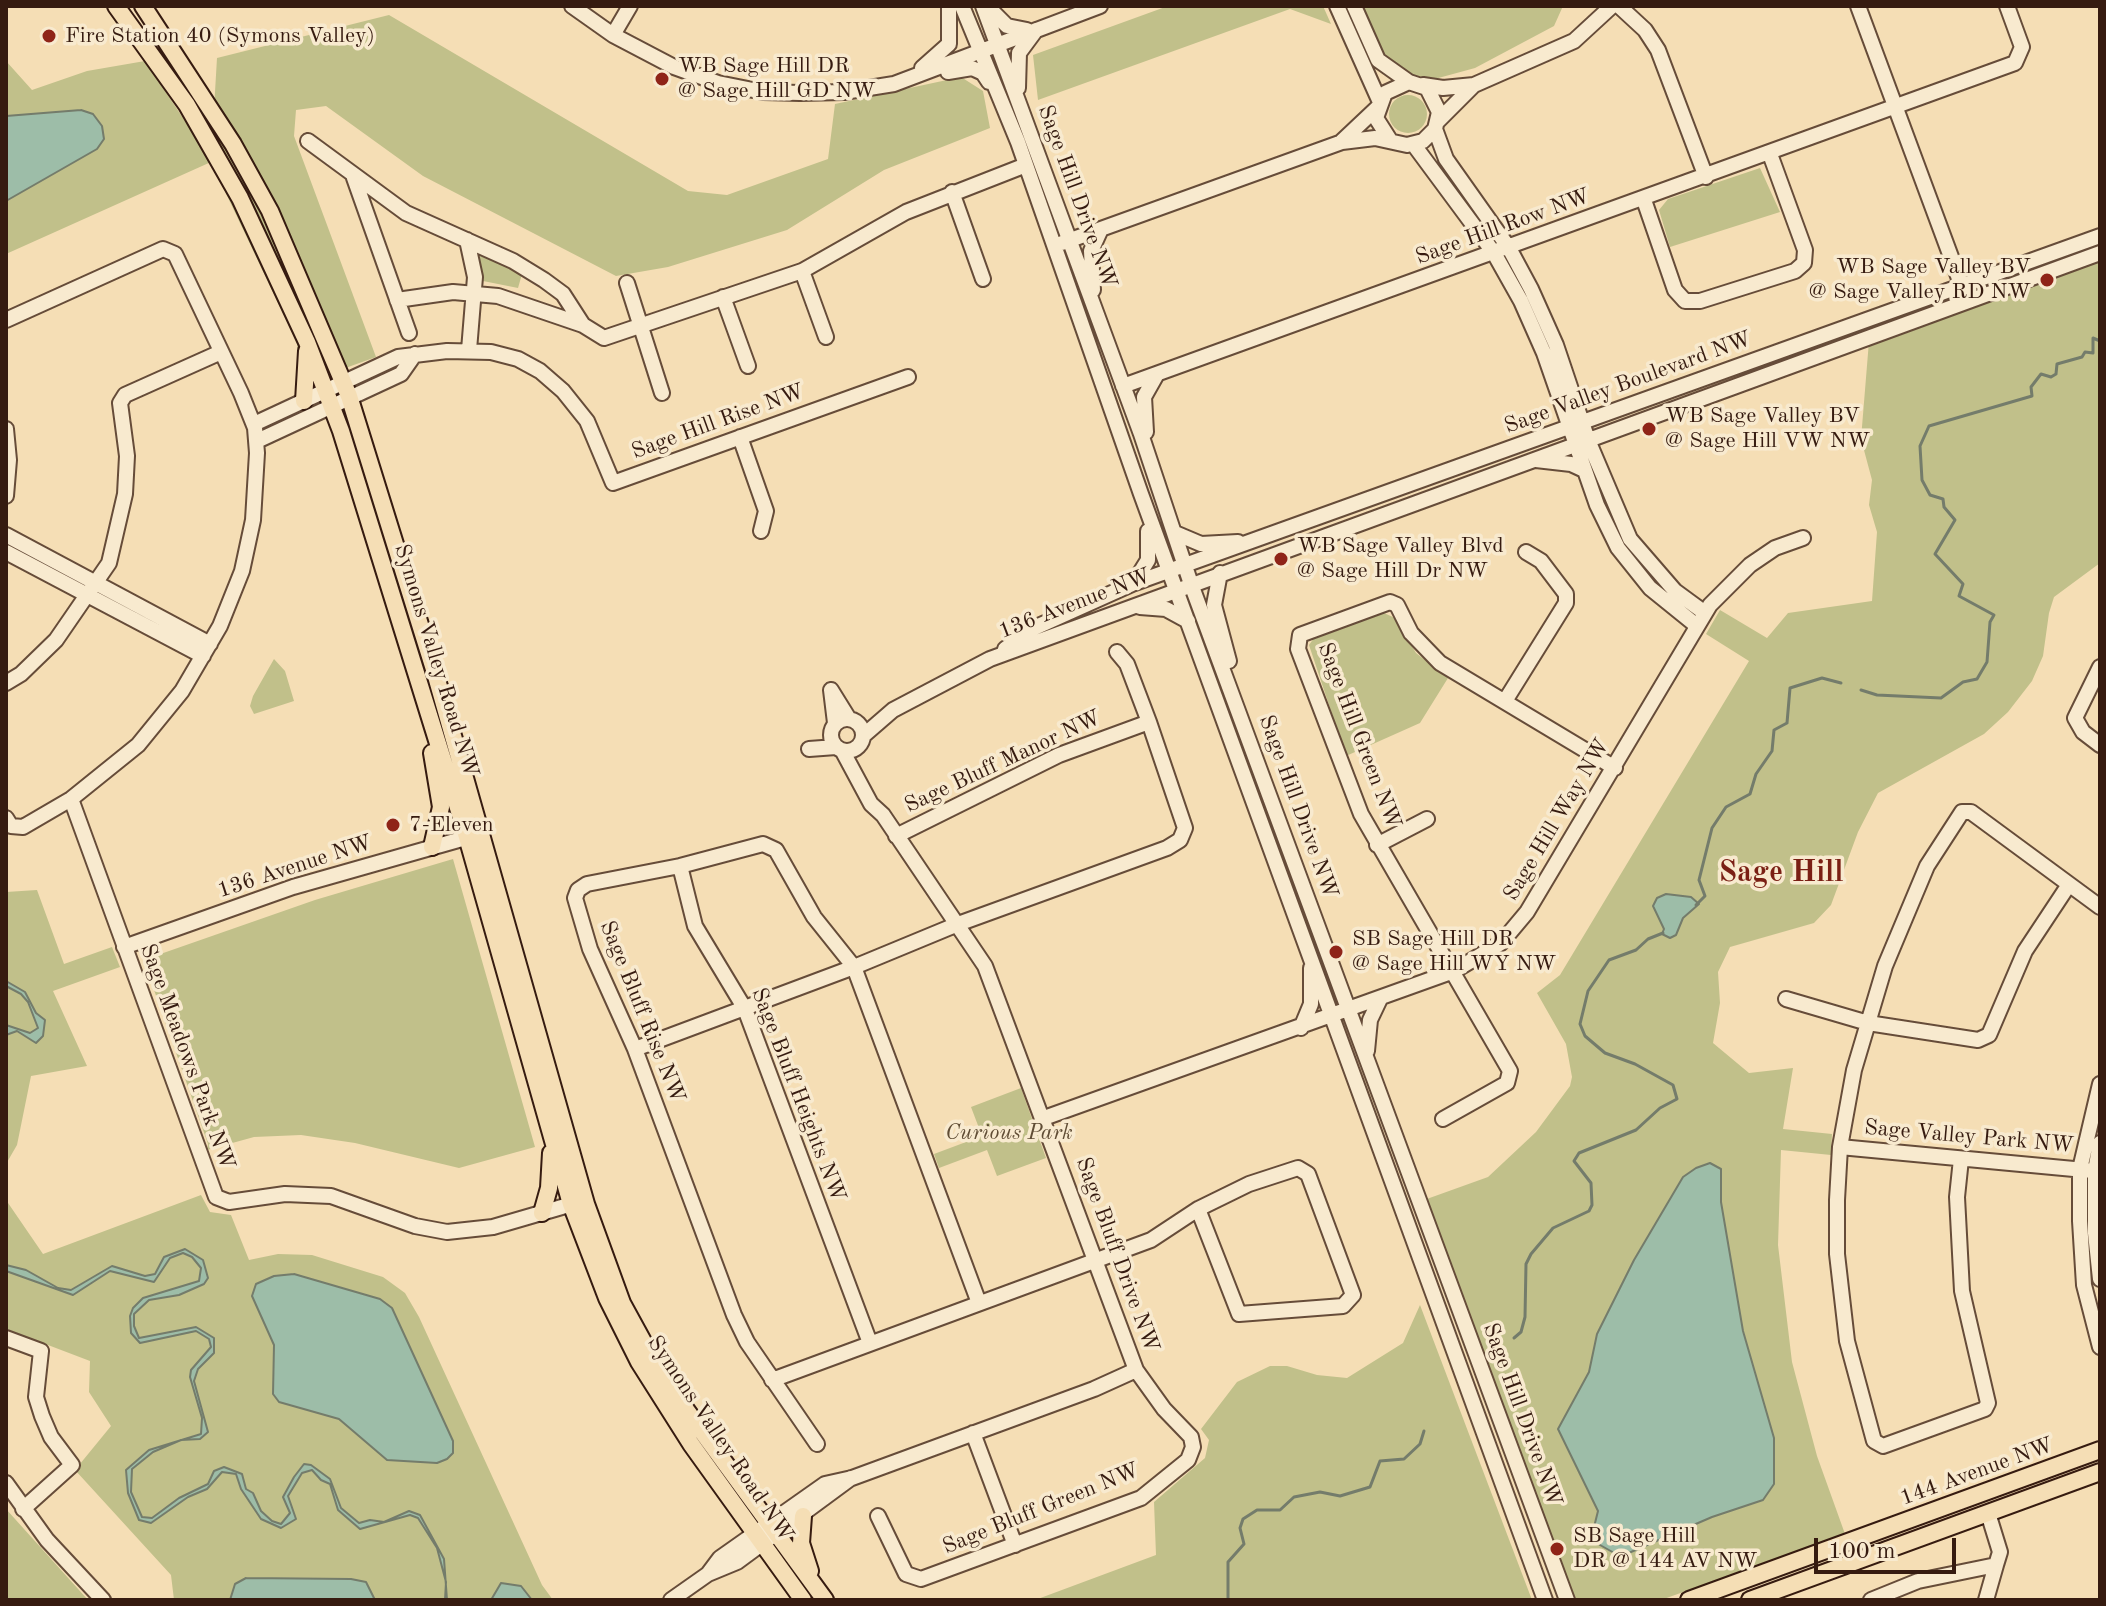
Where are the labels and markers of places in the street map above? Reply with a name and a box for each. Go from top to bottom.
place label: Fire Station 40 (Symons Valley) [65,23,375,49]
marker: Fire Station 40 (Symons Valley) [40,27,58,45]
place label: WB Sage Hill DR @ Sage Hill GD NW [678,53,876,104]
marker: WB Sage Hill DR @ Sage Hill GD NW [653,70,671,88]
place label: WB Sage Valley BV @ Sage Valley RD NW [1809,254,2031,306]
marker: WB Sage Valley BV @ Sage Valley RD NW [2038,271,2056,289]
place label: WB Sage Valley BV @ Sage Hill VW NW [1665,403,1870,454]
marker: WB Sage Valley BV @ Sage Hill VW NW [1640,420,1658,438]
place label: WB Sage Valley Blvd @ Sage Hill Dr NW [1297,533,1504,584]
marker: WB Sage Valley Blvd @ Sage Hill Dr NW [1272,550,1290,568]
place label: 7-Eleven [409,812,494,838]
marker: 7-Eleven [384,816,402,834]
place label: SB Sage Hill DR @ Sage Hill WY NW [1352,926,1556,978]
marker: SB Sage Hill DR @ Sage Hill WY NW [1327,943,1345,961]
place label: SB Sage Hill DR @ 144 AV NW [1573,1523,1757,1574]
marker: SB Sage Hill DR @ 144 AV NW [1548,1540,1566,1558]

